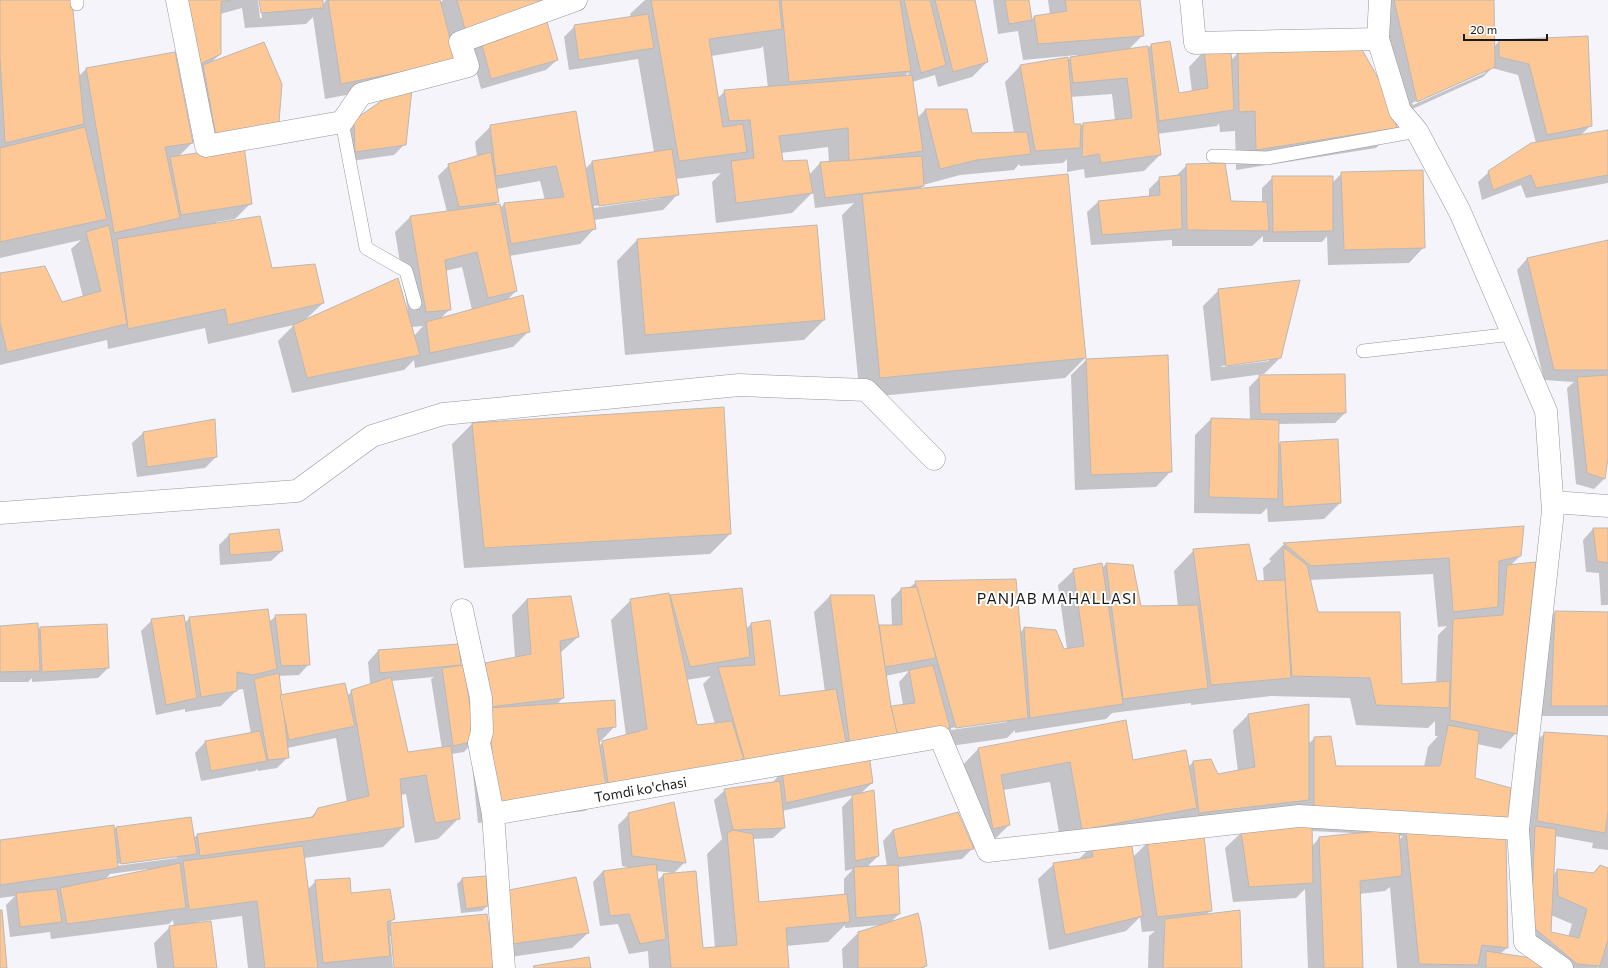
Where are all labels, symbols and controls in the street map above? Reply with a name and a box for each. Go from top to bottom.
scale bar [1464,16,1547,42]
text: 20 m [1470,22,1497,36]
district label: PANJAB MAHALLASI [977,589,1137,607]
street label: Tomdi ko'chasi [593,772,688,805]

